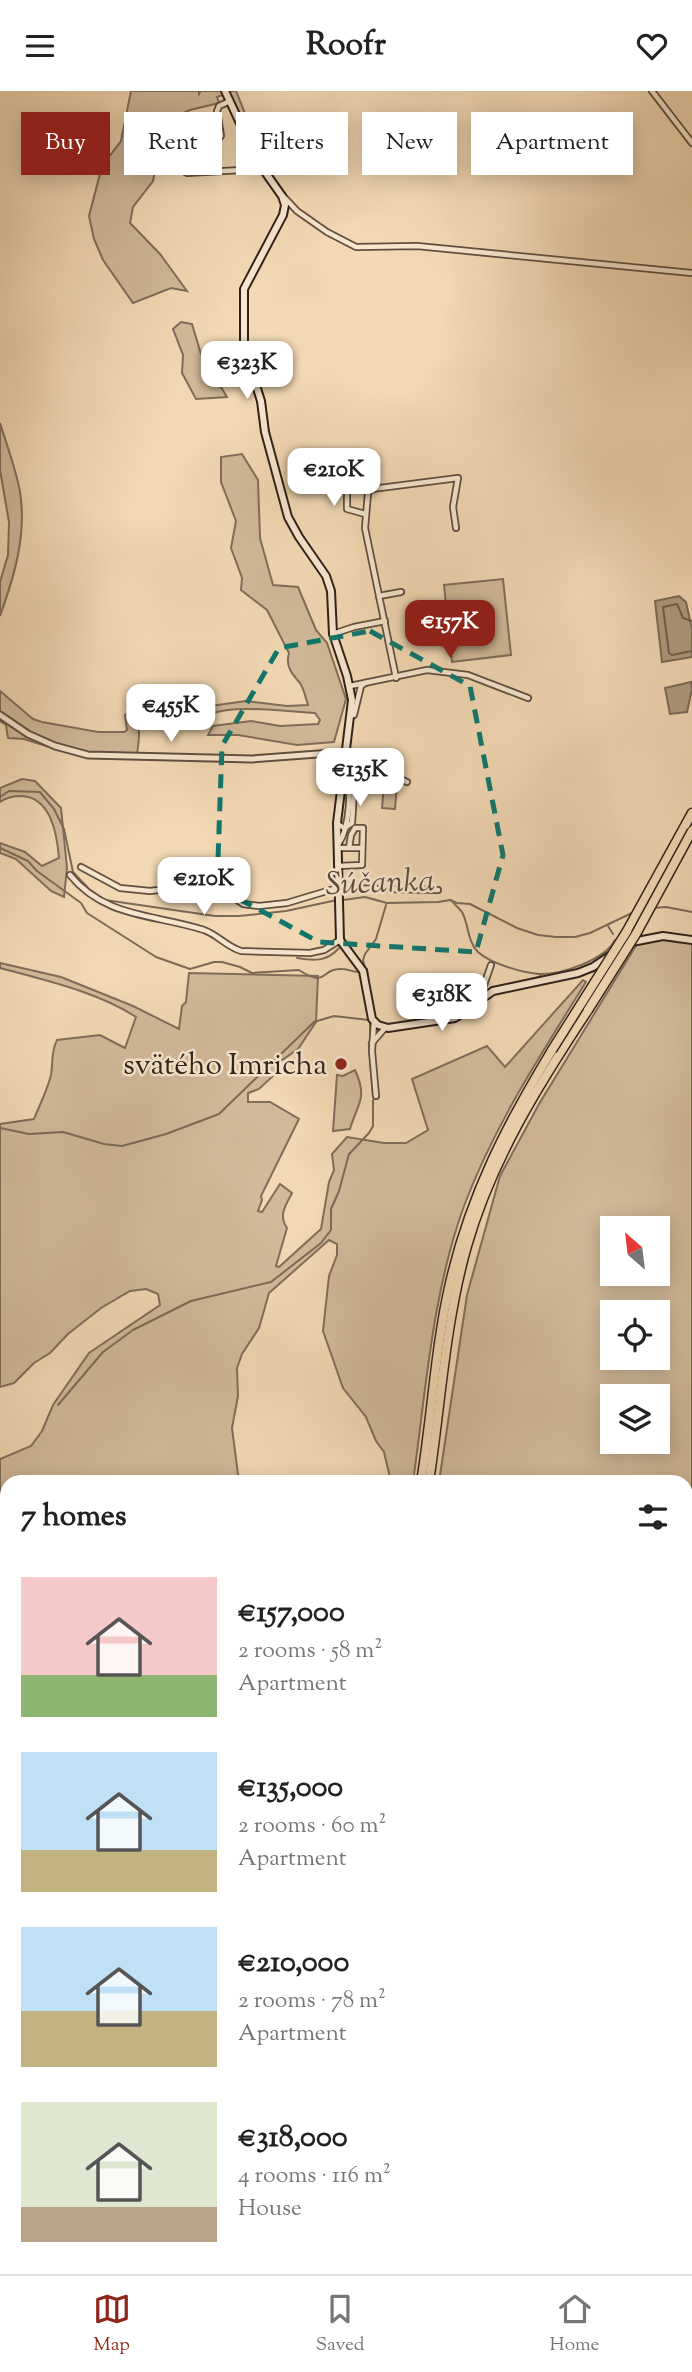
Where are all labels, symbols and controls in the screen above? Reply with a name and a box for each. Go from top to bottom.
text: Roofr [306,23,386,69]
icon: menu [21,27,59,65]
icon: heart [633,27,671,65]
chip: Buy [21,112,110,175]
chip: Rent [124,112,222,175]
chip: Filters [236,112,348,175]
chip: New [362,112,457,175]
chip: Apartment [471,112,633,175]
pin: €323K [198,341,296,401]
text: €323K [217,347,277,380]
pin: €210K [285,449,383,508]
text: €210K [303,454,365,487]
pin: €157K [401,601,499,660]
text: €157K [421,606,479,639]
pin: €455K [122,685,220,744]
text: €455K [142,690,200,723]
pin: €135K [311,749,409,808]
text: €135K [332,754,388,787]
pin: €210K [155,857,253,917]
water label: Súčanka [325,859,435,909]
text: €210K [173,863,235,896]
pin: €318K [393,974,491,1033]
text: €318K [412,979,472,1012]
place label: svätého Imricha [123,1045,327,1088]
marker: svätého Imricha [333,1056,349,1072]
north arrow [600,1216,670,1286]
map controls [600,1216,670,1454]
button: locate [600,1300,670,1370]
button: layers [600,1384,670,1454]
text: 7 homes [21,1496,126,1539]
icon: filters [634,1498,672,1536]
text: €157,000 [238,1592,345,1635]
icon: home [77,1605,161,1689]
text: 2 rooms · 58 m² [238,1635,382,1668]
text: Apartment [238,1668,347,1701]
text: €135,000 [238,1767,343,1810]
icon: home [77,1780,161,1864]
text: 2 rooms · 60 m² [238,1810,386,1843]
text: Apartment [238,1843,347,1876]
text: €210,000 [238,1942,349,1985]
icon: home [77,1955,161,2039]
text: 2 rooms · 78 m² [238,1985,386,2018]
text: Apartment [238,2018,347,2051]
text: €318,000 [238,2117,348,2160]
icon: home [77,2130,161,2214]
text: 4 rooms · 116 m² [238,2160,391,2193]
text: House [238,2193,302,2226]
tab: Map [93,2290,131,2359]
tab: Saved [316,2290,364,2359]
tab: Home [550,2290,599,2359]

